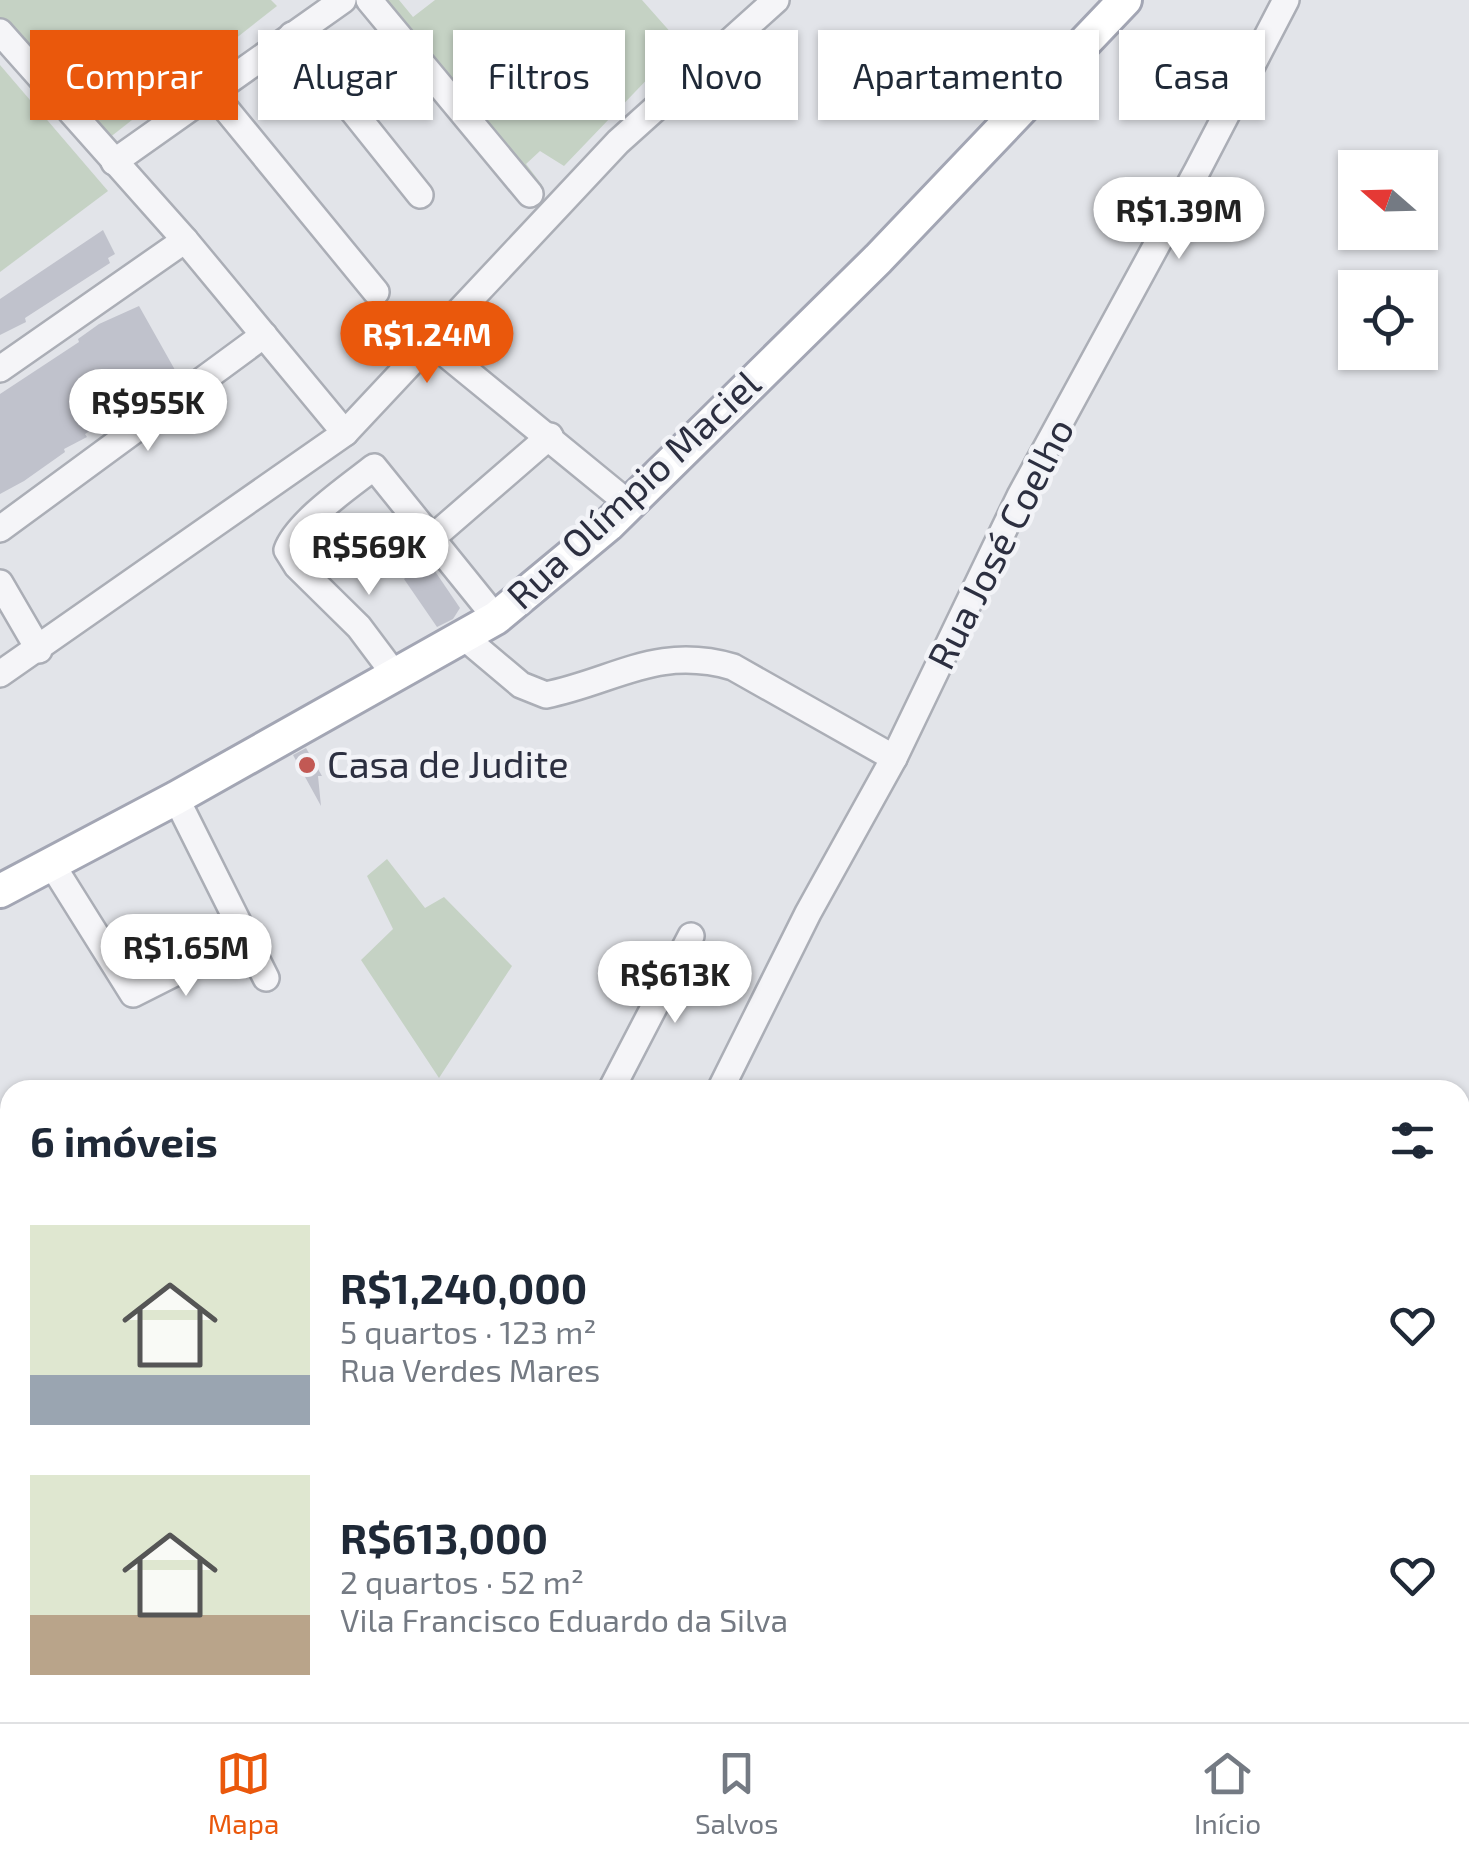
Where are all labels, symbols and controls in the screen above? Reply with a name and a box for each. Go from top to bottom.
chip: Comprar [30,30,238,120]
chip: Alugar [258,30,433,120]
chip: Filtros [453,30,625,120]
chip: Novo [645,30,798,120]
chip: Apartamento [818,30,1099,120]
chip: Casa [1119,30,1265,120]
north arrow [1338,150,1438,250]
map controls [1338,150,1438,370]
pin: R$1.39M [1087,177,1271,262]
text: R$1.39M [1115,190,1243,228]
button: locate [1338,270,1438,370]
pin: R$1.24M [335,301,519,386]
text: R$1.24M [362,314,492,352]
street label: Rua Olímpio Maciel [497,359,769,618]
pin: R$955K [67,369,229,454]
text: R$955K [91,382,205,420]
street label: Rua José Coelho [916,410,1082,676]
pin: R$569K [288,513,450,598]
text: R$569K [312,526,426,564]
place label: Casa de Judite [327,740,569,786]
marker: Casa de Judite [296,754,318,776]
pin: R$1.65M [94,914,278,999]
text: R$1.65M [123,927,249,965]
pin: R$613K [594,941,756,1026]
text: R$613K [620,954,730,992]
icon: filters [1385,1113,1440,1168]
text: 6 imóveis [30,1115,218,1165]
text: R$1,240,000 [340,1262,587,1312]
icon: home [110,1265,230,1385]
icon: heart [1385,1298,1440,1353]
text: 5 quartos · 123 m² [340,1312,597,1350]
text: Rua Verdes Mares [340,1350,600,1388]
text: R$613,000 [340,1512,548,1562]
icon: home [110,1515,230,1635]
icon: heart [1385,1548,1440,1603]
text: 2 quartos · 52 m² [340,1562,584,1600]
text: Vila Francisco Eduardo da Silva [340,1600,788,1638]
tab: Mapa [208,1746,279,1840]
tab: Salvos [695,1746,779,1840]
tab: Início [1194,1746,1261,1840]

